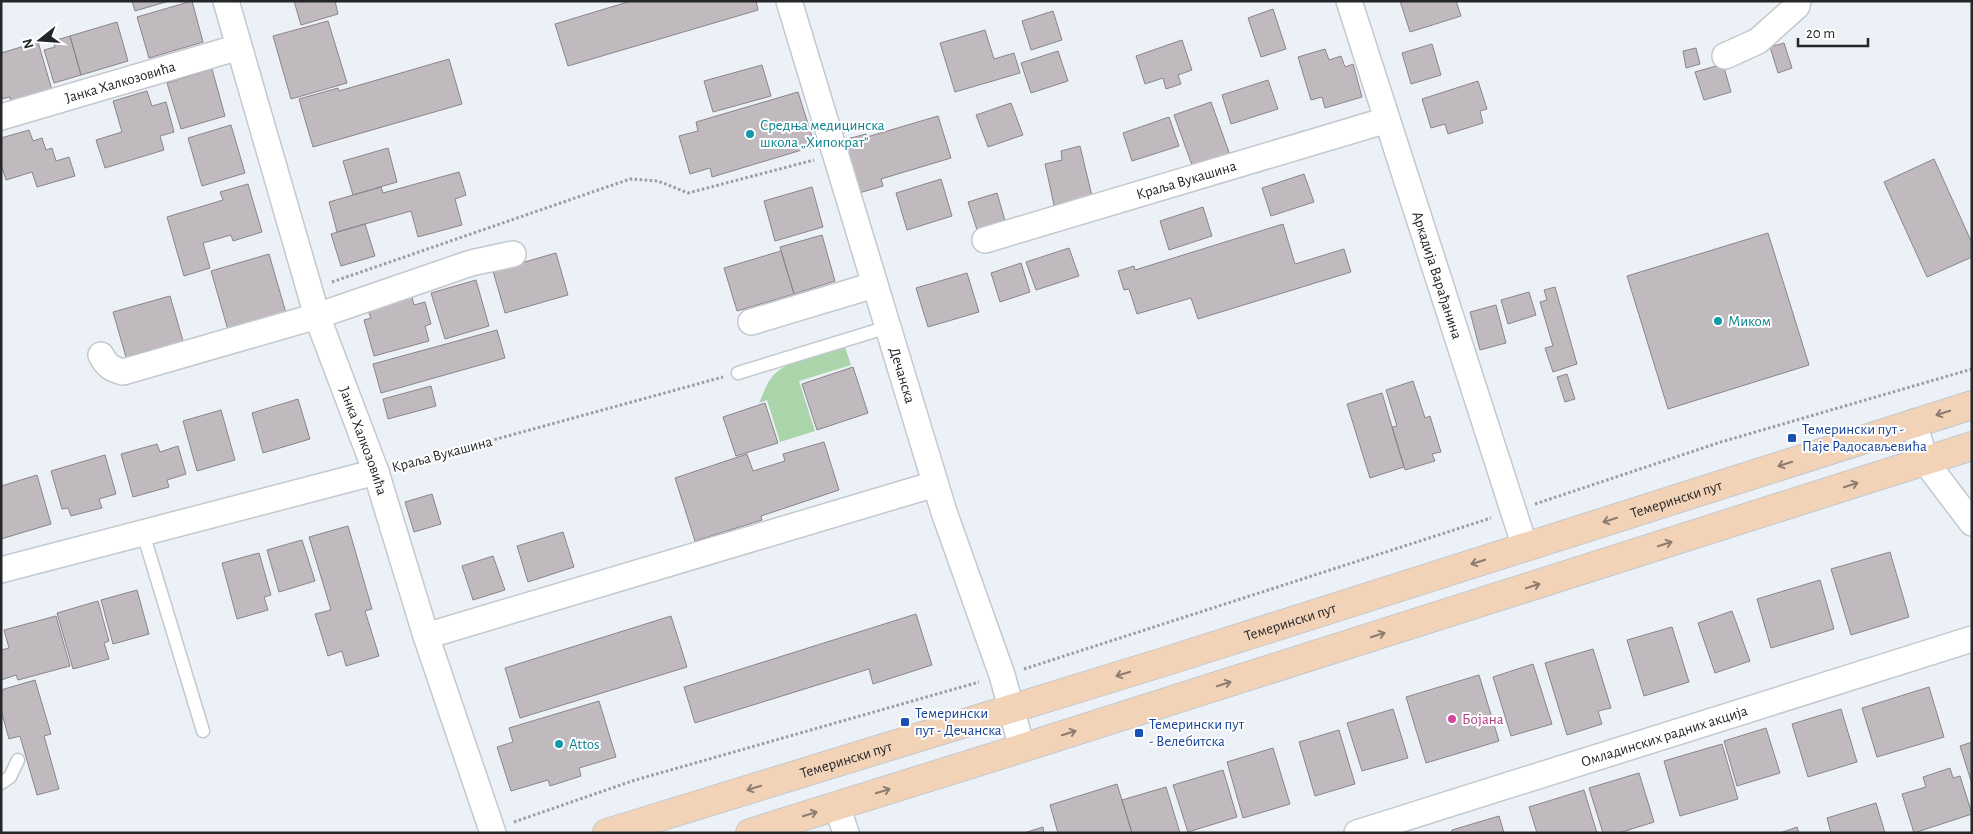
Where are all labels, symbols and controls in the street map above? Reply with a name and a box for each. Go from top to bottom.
north arrow [15,15,65,65]
scale bar [1798,15,1868,47]
text: 20 m [1806,26,1835,41]
text: N [20,37,37,50]
street label: Јанка Халкозовића [63,59,177,106]
place label: Средња медицинска школа „Хипократ” [760,118,885,150]
marker: Средња медицинска школа „Хипократ” [744,128,756,140]
street label: Краља Вукашина [1135,158,1238,202]
street label: Аркадија Варађанина [1409,210,1465,341]
place label: Миком [1728,314,1771,329]
marker: Миком [1712,315,1724,327]
street label: Дечанска [886,346,918,405]
street label: Јанка Халкозовића [336,384,390,497]
one-way arrow [1935,409,1951,419]
place label: Темерински пут - Паје Радосављевића [1802,422,1927,454]
marker: Темерински пут - Паје Радосављевића [1786,432,1798,444]
street label: Краља Вукашина [390,434,494,475]
one-way arrow [1777,459,1793,469]
street label: Темерински пут [1629,478,1724,521]
one-way arrow [1843,479,1859,489]
one-way arrow [1602,516,1618,525]
one-way arrow [1657,538,1673,548]
one-way arrow [1471,558,1487,568]
one-way arrow [1525,580,1541,590]
street label: Темерински пут [1243,601,1338,644]
one-way arrow [1370,629,1386,639]
one-way arrow [1115,670,1131,680]
one-way arrow [1215,679,1231,688]
street label: Омладинских радних акција [1579,703,1750,770]
place label: Темерински пут - Дечанска [915,706,1002,738]
place label: Бојана [1462,712,1504,727]
marker: Бојана [1446,713,1458,725]
marker: Темерински пут - Дечанска [899,716,911,728]
place label: Темерински пут - Велебитска [1149,717,1245,749]
marker: Темерински пут - Велебитска [1133,727,1145,739]
one-way arrow [1060,728,1076,738]
place label: Attos [569,737,600,752]
marker: Attos [553,738,565,750]
street label: Темерински пут [798,739,894,781]
one-way arrow [746,783,762,793]
one-way arrow [875,786,891,796]
one-way arrow [802,809,817,818]

